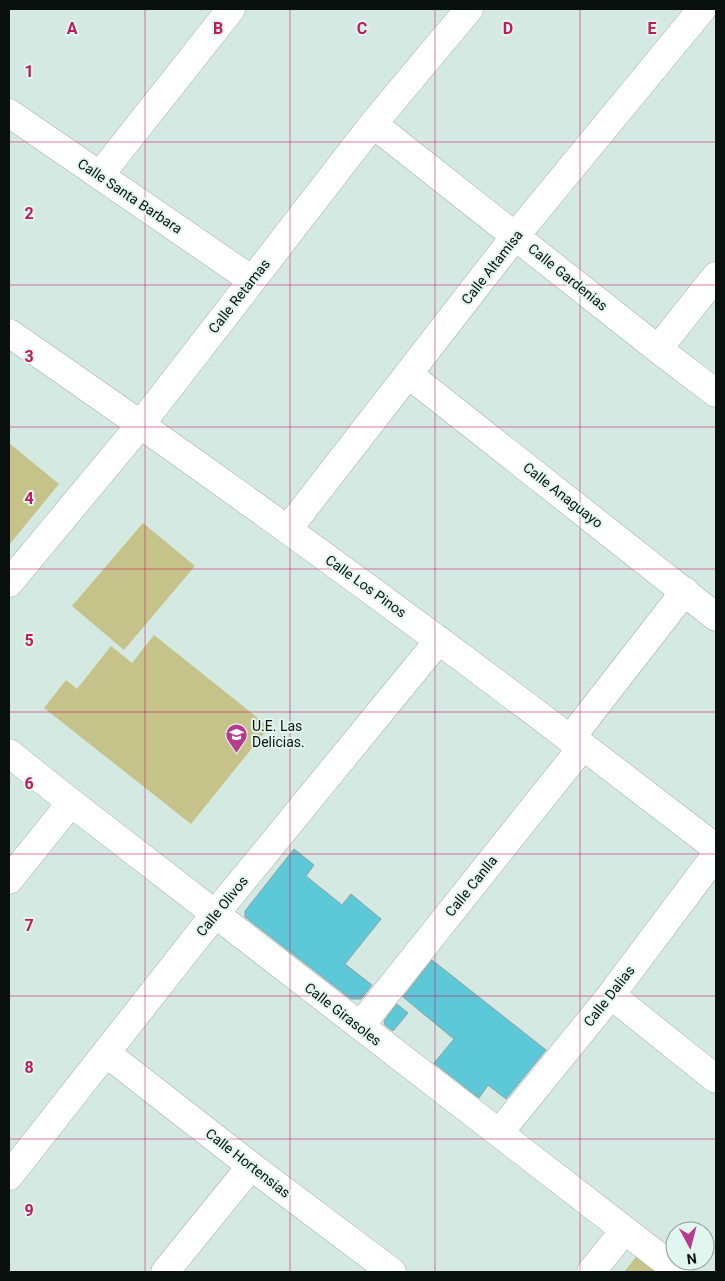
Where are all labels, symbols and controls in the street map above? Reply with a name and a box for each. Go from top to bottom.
text: A [67,19,78,38]
text: B [213,19,223,38]
text: C [357,19,367,38]
text: D [503,19,513,38]
text: E [648,19,657,38]
text: 1 [24,62,34,81]
street label: Calle Santa Barbara [75,155,185,237]
text: 2 [24,204,34,223]
street label: Calle Altamisa [458,227,526,307]
street label: Calle Gardenias [525,240,611,314]
street label: Calle Retamas [205,256,273,336]
text: 3 [24,347,34,366]
street label: Calle Anaguayo [520,459,606,531]
text: 4 [24,489,34,508]
street label: Calle Los Pinos [323,551,409,621]
text: 5 [24,631,34,650]
place label: U.E. Las Delicias. [252,718,305,750]
school or university icon: U.E. Las Delicias. [224,722,248,753]
text: 6 [24,774,34,793]
street label: Calle Canlla [442,852,500,920]
street label: Calle Olivos [193,873,251,939]
text: 7 [24,916,34,935]
street label: Calle Dalias [580,962,638,1030]
street label: Calle Girasoles [302,979,384,1049]
text: 8 [24,1058,34,1077]
street label: Calle Hortensias [203,1125,293,1201]
text: 9 [24,1201,34,1220]
north arrow [665,1221,715,1271]
text: N [686,1250,697,1267]

